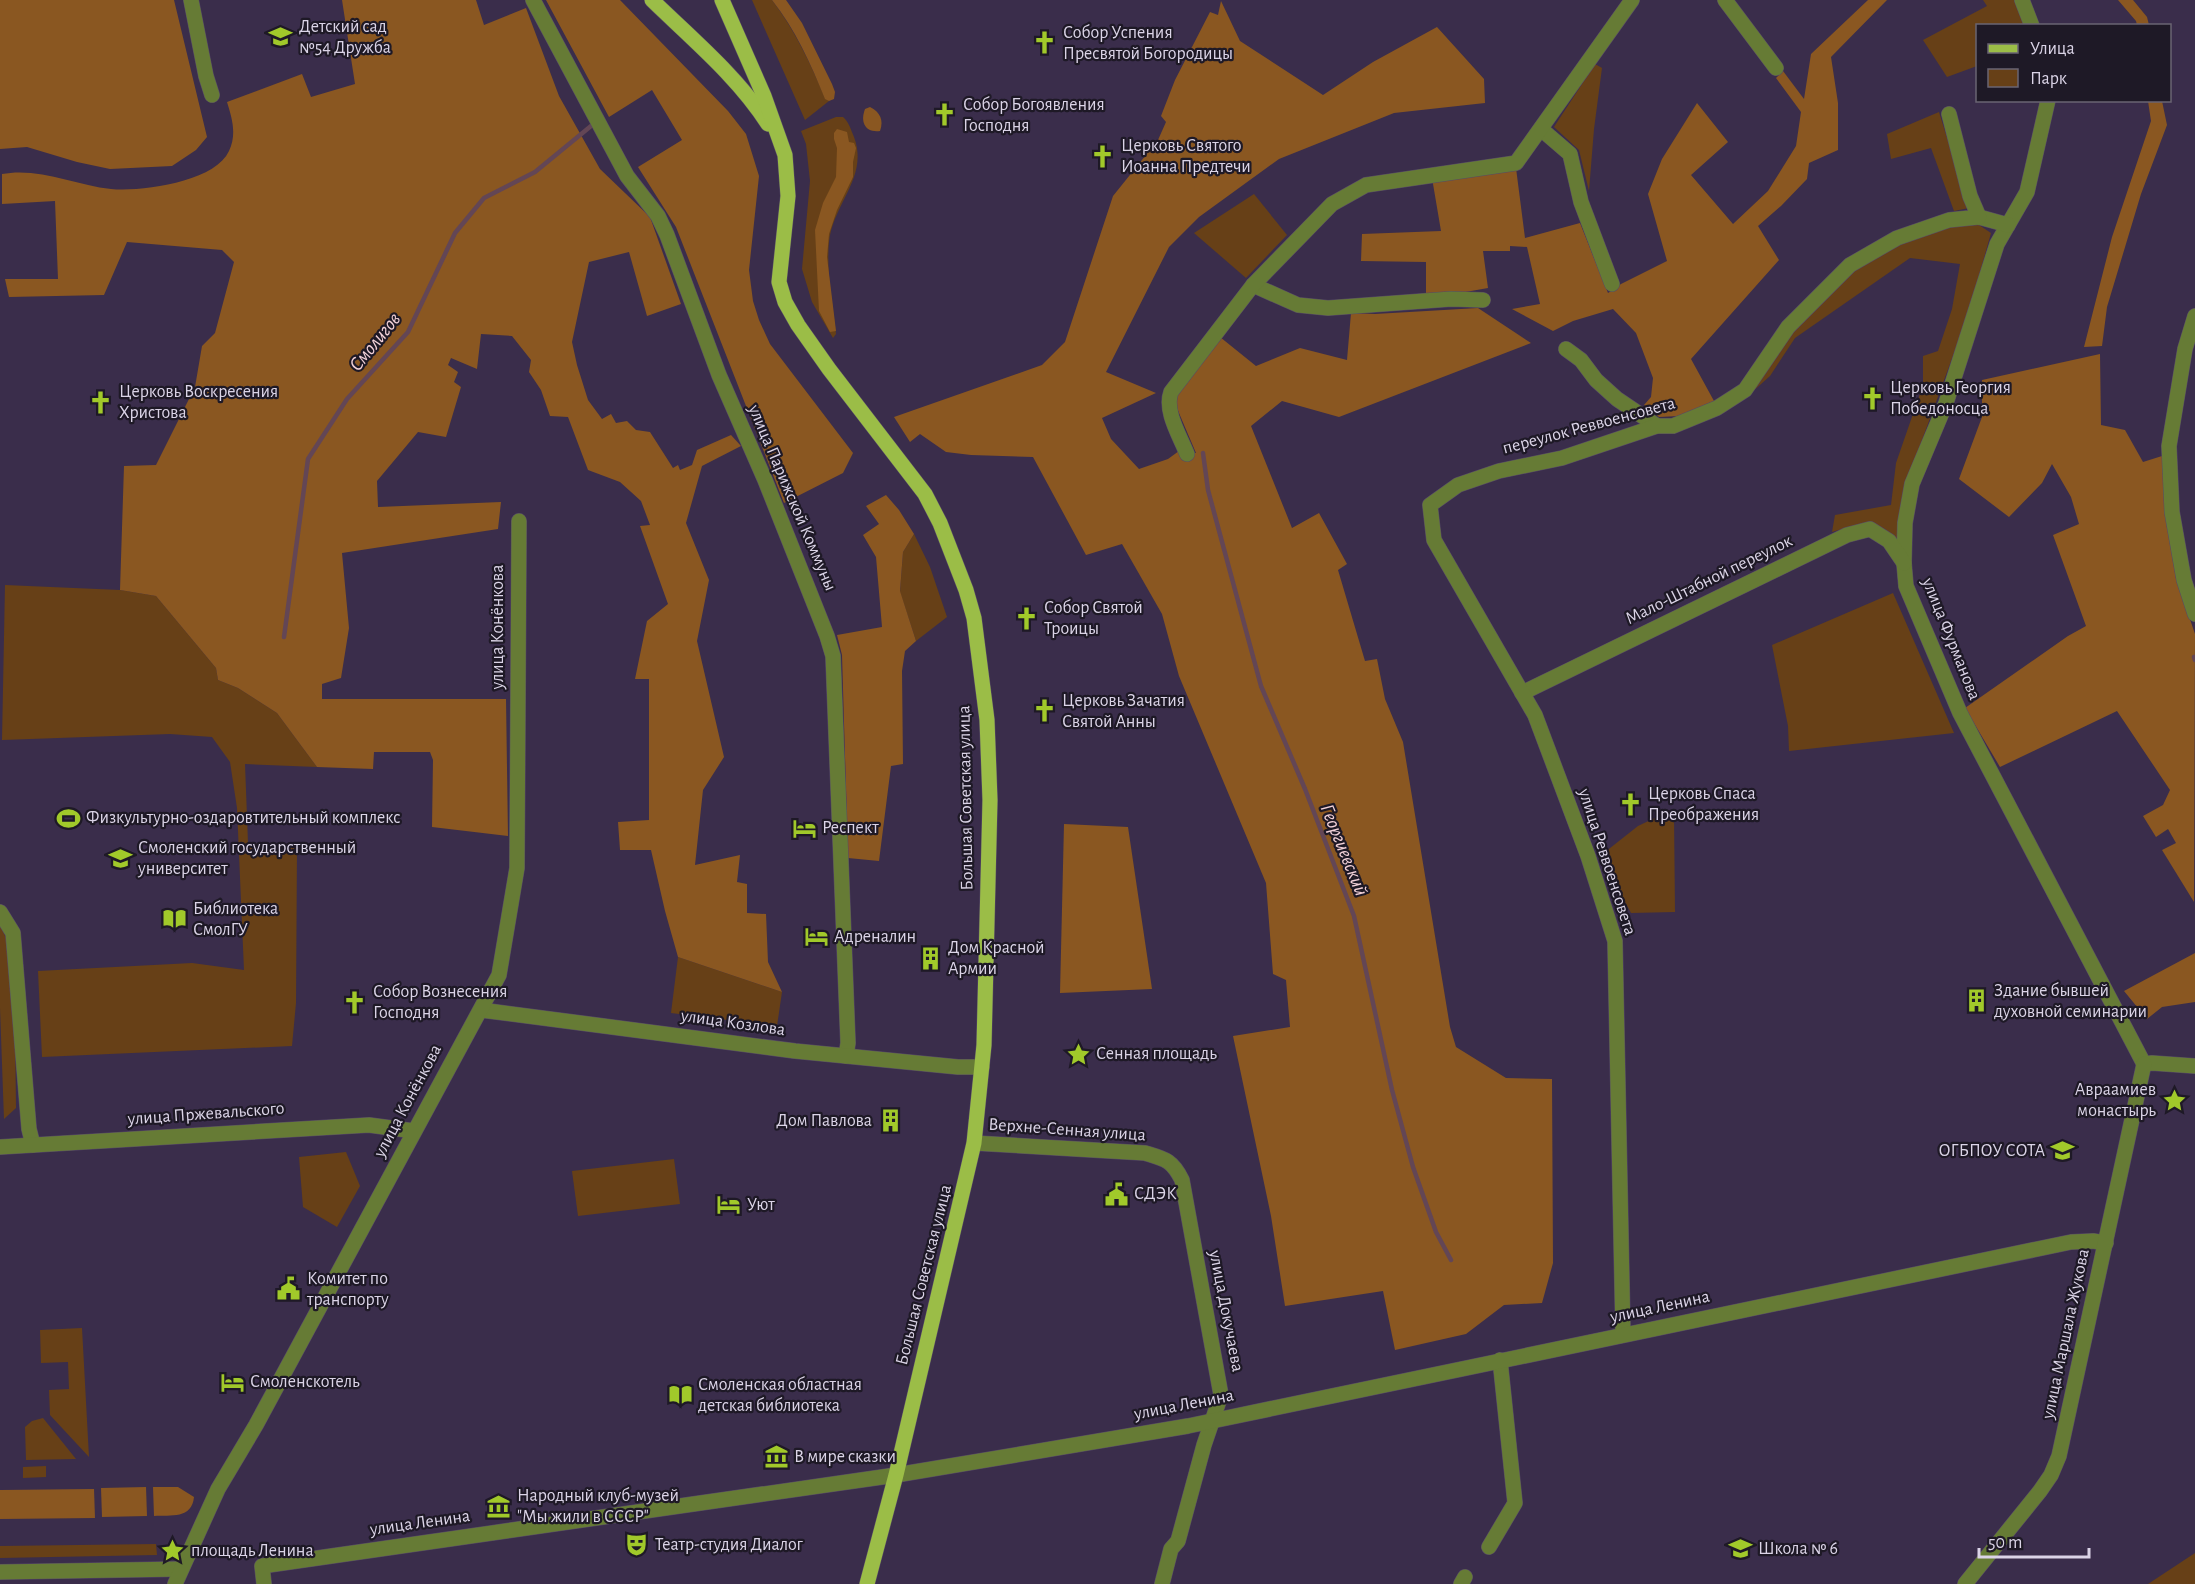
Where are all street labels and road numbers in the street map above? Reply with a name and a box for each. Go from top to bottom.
street label: переулок Реввоенсовета [1501,394,1677,458]
street label: улица Парижской Коммуны [744,401,839,594]
street label: Мало-Штабной переулок [1622,531,1796,628]
street label: улица Конёнкова [489,565,507,690]
street label: улица Фурманова [1918,575,1984,703]
street label: Большая Советская улица [955,705,977,891]
street label: улица Реввоенсовета [1574,785,1639,938]
street label: улица Козлова [679,1007,786,1039]
street label: улица Конёнкова [370,1042,445,1161]
street label: улица Пржевальского [126,1100,285,1129]
street label: Верхне-Сенная улица [988,1116,1146,1144]
street label: Большая Советская улица [893,1183,955,1367]
street label: улица Маршала Жукова [2039,1247,2093,1422]
street label: улица Докучаева [1205,1248,1247,1373]
street label: улица Ленина [1608,1288,1711,1327]
street label: улица Ленина [1132,1387,1235,1424]
street label: улица Ленина [368,1507,471,1539]

